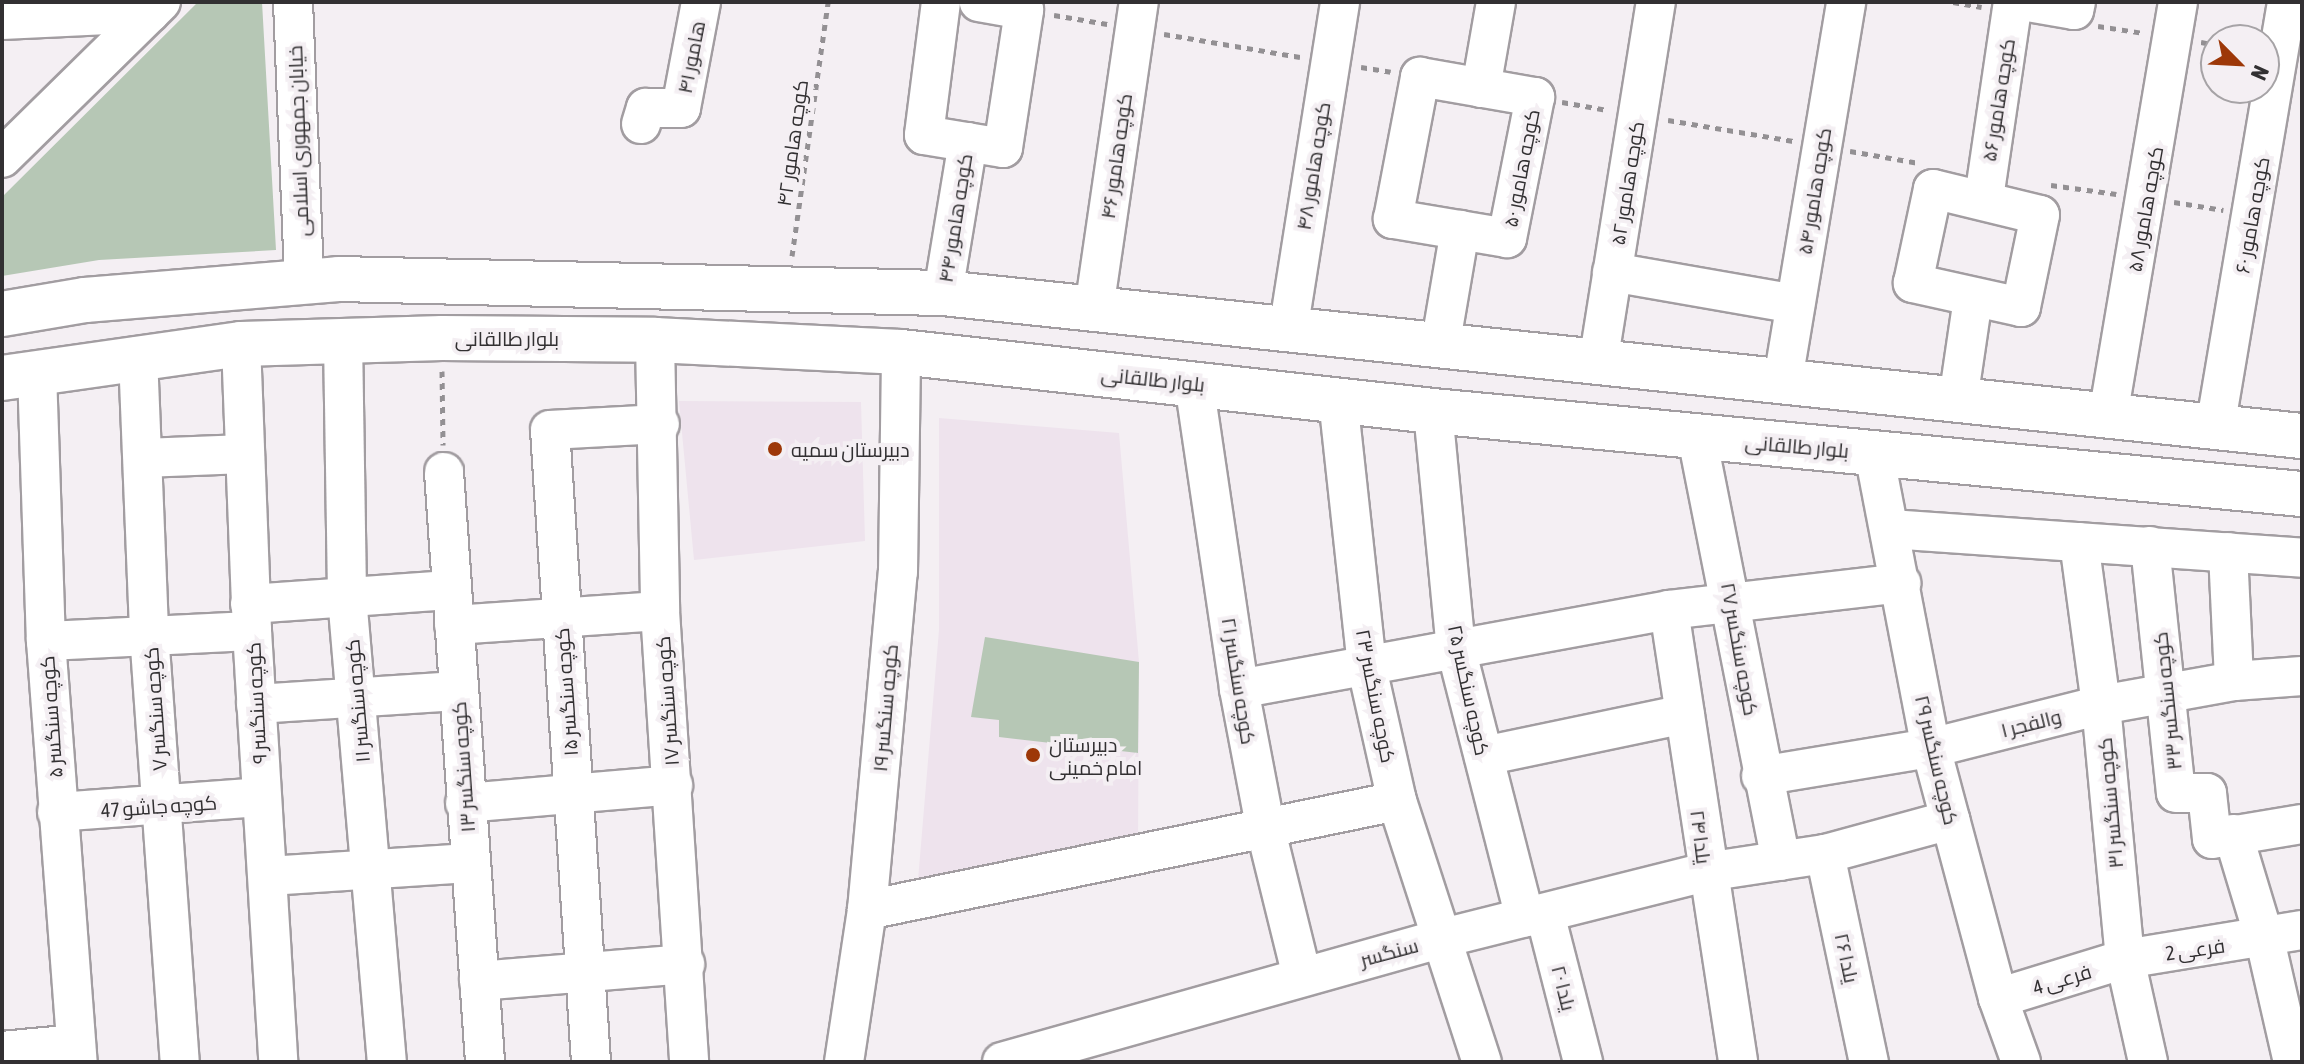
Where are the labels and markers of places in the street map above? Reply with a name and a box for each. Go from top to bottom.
place label: دبیرستان سمیه [791,437,910,461]
marker: دبیرستان سمیه [766,440,784,458]
place label: دبیرستان امام خمینی [1049,732,1142,779]
marker: دبیرستان امام خمینی [1024,746,1042,764]

